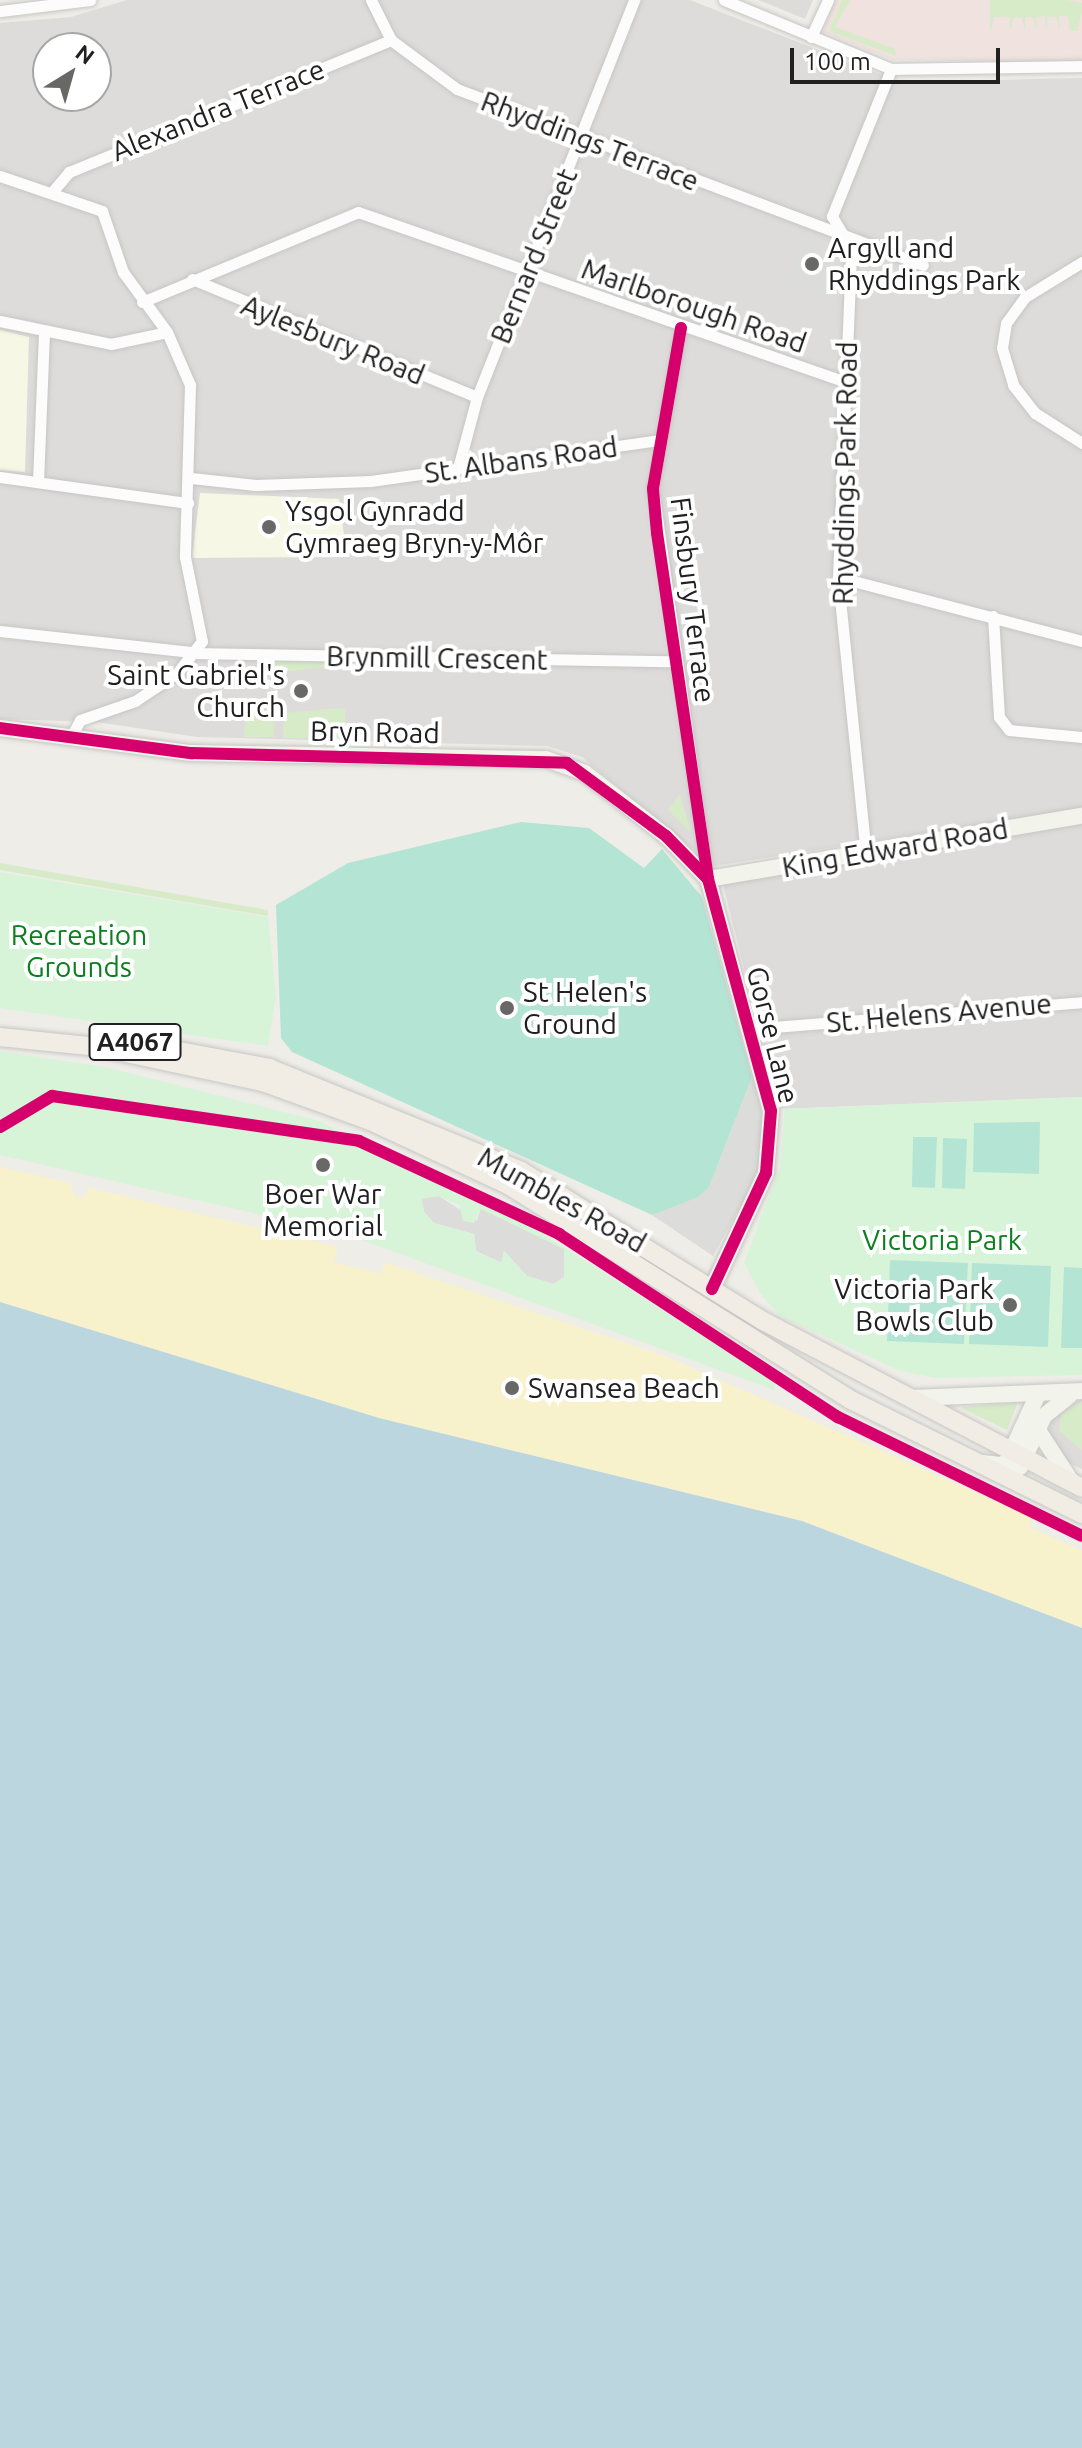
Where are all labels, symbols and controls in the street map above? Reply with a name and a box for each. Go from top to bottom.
north arrow [32,32,112,112]
scale bar [794,32,1004,82]
text: N [71,39,100,69]
text: 100 m [804,48,871,75]
street label: Alexandra Terrace [107,52,329,168]
street label: Rhyddings Terrace [476,84,704,198]
street label: Bernard Street [484,164,584,348]
place label: Argyll and Rhyddings Park [828,231,1020,297]
street label: Marlborough Road [577,252,811,360]
marker: Argyll and Rhyddings Park [803,255,821,273]
street label: Aylesbury Road [237,288,429,392]
street label: Rhyddings Park Road [826,341,864,605]
street label: St. Albans Road [422,430,620,490]
place label: Ysgol Gynradd Gymraeg Bryn-y-Môr [285,494,543,560]
street label: Finsbury Terrace [664,495,722,705]
marker: Ysgol Gynradd Gymraeg Bryn-y-Môr [260,518,278,536]
street label: Brynmill Crescent [326,639,548,677]
place label: Saint Gabriel's Church [107,658,285,724]
marker: Saint Gabriel's Church [292,682,310,700]
street label: Bryn Road [310,714,440,750]
street label: King Edward Road [779,812,1011,884]
park label: Recreation Grounds [11,918,147,984]
street label: Gorse Lane [740,963,806,1107]
place label: St Helen's Ground [523,975,647,1041]
street label: St. Helens Avenue [825,986,1053,1040]
marker: St Helen's Ground [498,999,516,1017]
road number: A4067 [87,1020,183,1064]
street label: Mumbles Road [472,1140,652,1260]
marker: Boer War Memorial [314,1156,332,1174]
place label: Boer War Memorial [263,1177,383,1243]
park label: Victoria Park [862,1223,1022,1257]
place label: Victoria Park Bowls Club [834,1272,994,1338]
marker: Victoria Park Bowls Club [1001,1296,1019,1314]
place label: Swansea Beach [528,1371,720,1405]
marker: Swansea Beach [503,1379,521,1397]

